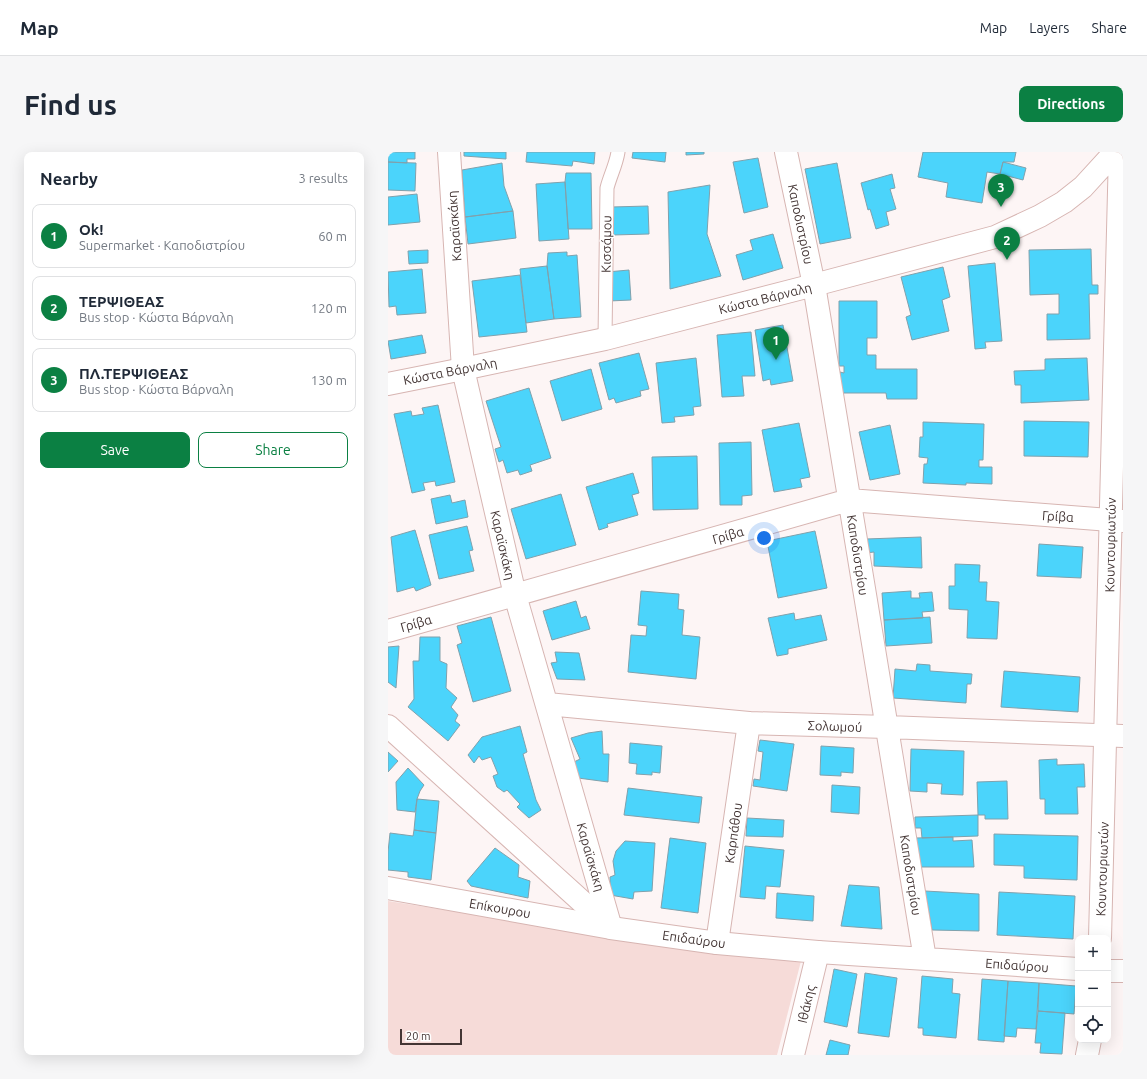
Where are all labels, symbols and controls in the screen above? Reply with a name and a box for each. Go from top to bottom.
text: Map [20,17,59,39]
text: Map [980,20,1007,36]
text: Layers [1029,20,1069,36]
text: Share [1091,20,1127,36]
button: Directions [1019,86,1123,122]
text: Find us [24,89,117,120]
text: Nearby [40,169,98,188]
text: 3 results [298,171,348,185]
pin: 3 [988,174,1014,207]
street label: Καποδιστρίου [786,183,816,265]
street label: Καραϊσκάκη [445,190,463,262]
street label: Κισσάμου [598,215,614,273]
text: Ok! [79,221,103,238]
pin: 2 [994,227,1020,260]
text: 1 [50,229,58,243]
text: 60 m [318,229,347,243]
text: Supermarket · Καποδιστρίου [79,238,245,252]
street label: Κώστα Βάρναλη [717,280,813,316]
text: ΤΕΡΨΙΘΕΑΣ [79,293,164,310]
text: 2 [50,301,58,315]
text: 120 m [311,301,347,315]
text: Bus stop · Κώστα Βάρναλη [79,310,234,324]
pin: 1 [763,327,789,360]
street label: Κώστα Βάρναλη [402,355,498,387]
text: ΠΛ.ΤΕΡΨΙΘΕΑΣ [79,365,188,382]
text: 3 [50,373,58,387]
text: 130 m [311,373,347,387]
text: Bus stop · Κώστα Βάρναλη [79,382,234,396]
button: Save [40,432,190,468]
button: Share [198,432,348,468]
street label: Κουντουριωτών [1102,497,1118,592]
street label: Γρίβα [1042,508,1075,524]
street label: Καραϊσκάκη [488,509,518,581]
street label: Καποδιστρίου [845,514,871,596]
street label: Γρίβα [711,524,745,546]
your location [754,528,774,548]
street label: Γρίβα [399,612,433,634]
street label: Σολωμού [807,718,863,734]
street label: Καρπάθου [722,802,744,864]
street label: Καραϊσκάκη [575,821,607,893]
street label: Κουντουριωτών [1093,821,1111,917]
street label: Καποδιστρίου [898,834,924,916]
street label: Επίκουρου [468,896,532,920]
street label: Επιδαύρου [662,928,726,950]
map controls [1075,935,1111,1043]
button: + [1075,935,1111,971]
street label: Επιδαύρου [985,956,1049,974]
button: − [1075,971,1111,1007]
street label: Ιθάκης [795,983,818,1025]
button: locate [1075,1007,1111,1043]
scale bar [400,1027,462,1046]
text: 20 m [406,1030,430,1042]

